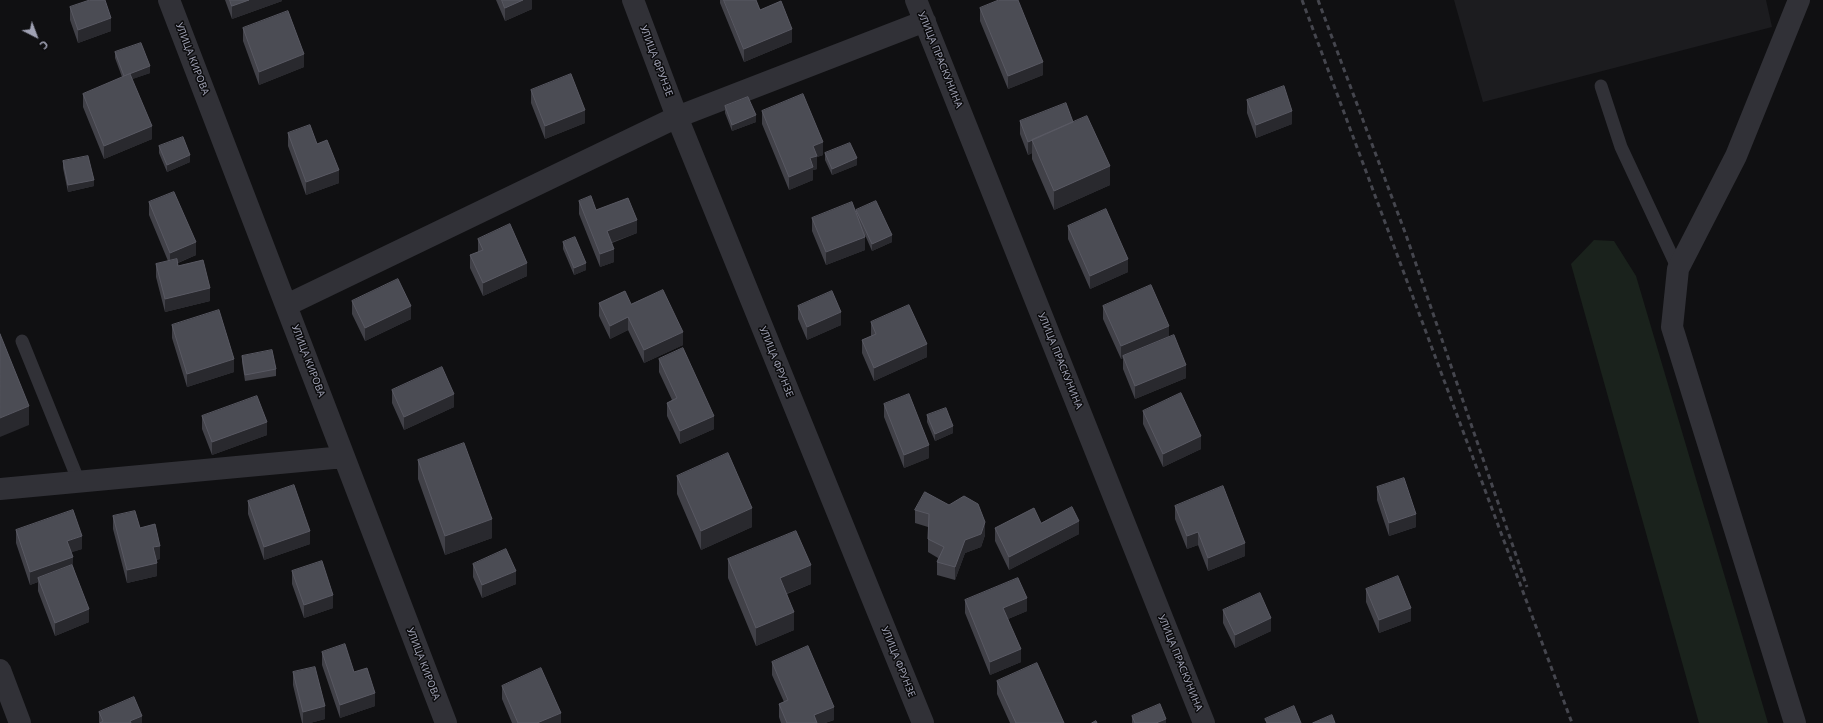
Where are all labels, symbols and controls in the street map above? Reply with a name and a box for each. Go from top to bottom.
street label: УЛИЦА ПРАСКУНИНА [915,10,965,110]
north arrow [16,16,56,56]
street label: УЛИЦА КИРОВА [173,21,211,97]
street label: УЛИЦА ФРУНЗЕ [637,24,675,98]
text: С [37,37,52,53]
street label: УЛИЦА ПРАСКУНИНА [1035,311,1085,411]
street label: УЛИЦА КИРОВА [289,323,327,399]
street label: УЛИЦА ФРУНЗЕ [756,325,796,399]
street label: УЛИЦА ПРАСКУНИНА [1155,613,1205,713]
street label: УЛИЦА ФРУНЗЕ [878,625,918,699]
street label: УЛИЦА КИРОВА [404,626,442,702]

